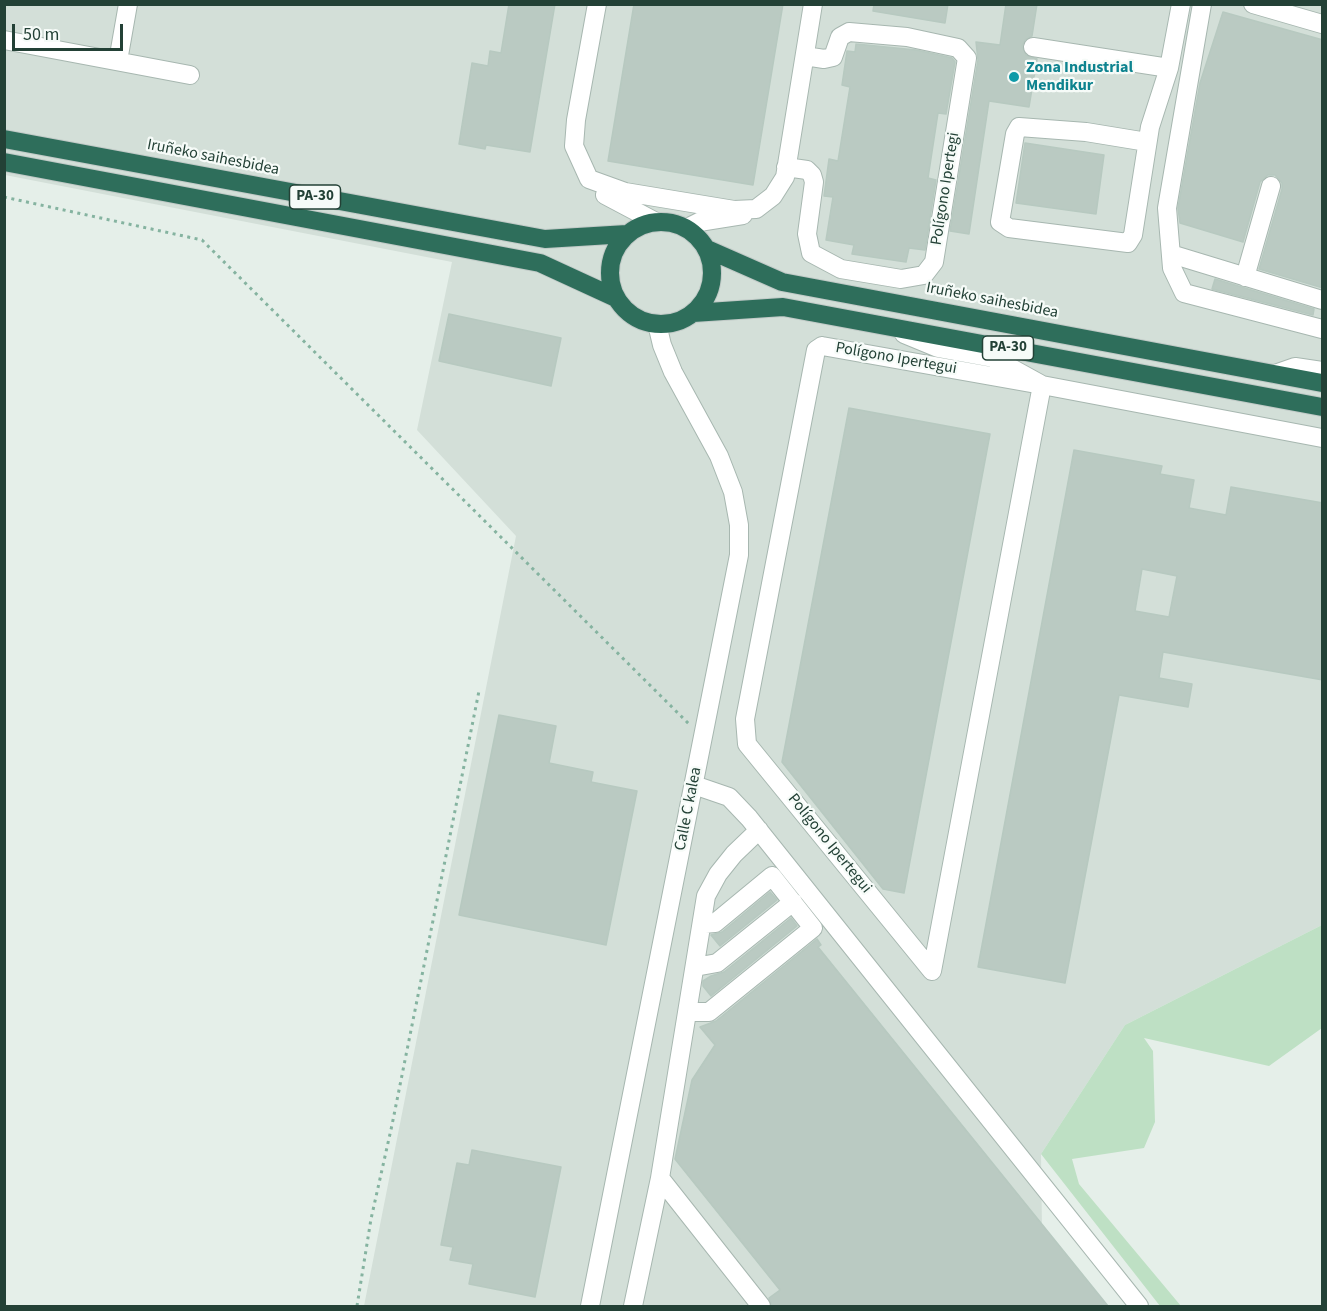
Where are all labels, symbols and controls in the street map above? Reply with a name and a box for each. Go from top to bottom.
scale bar [15,12,126,50]
text: 50 m [23,22,59,47]
place label: Zona Industrial Mendikur [1026,58,1133,96]
marker: Zona Industrial Mendikur [1007,70,1021,84]
street label: Polígono Ipertegi [928,131,964,247]
street label: Iruñeko saihesbidea [145,136,281,180]
road number: PA-30 [290,185,340,209]
street label: Iruñeko saihesbidea [924,279,1060,323]
road number: PA-30 [982,336,1034,360]
street label: Polígono Ipertegui [834,339,958,379]
street label: Calle C kalea [672,766,706,852]
street label: Polígono Ipertegui [783,790,875,898]

